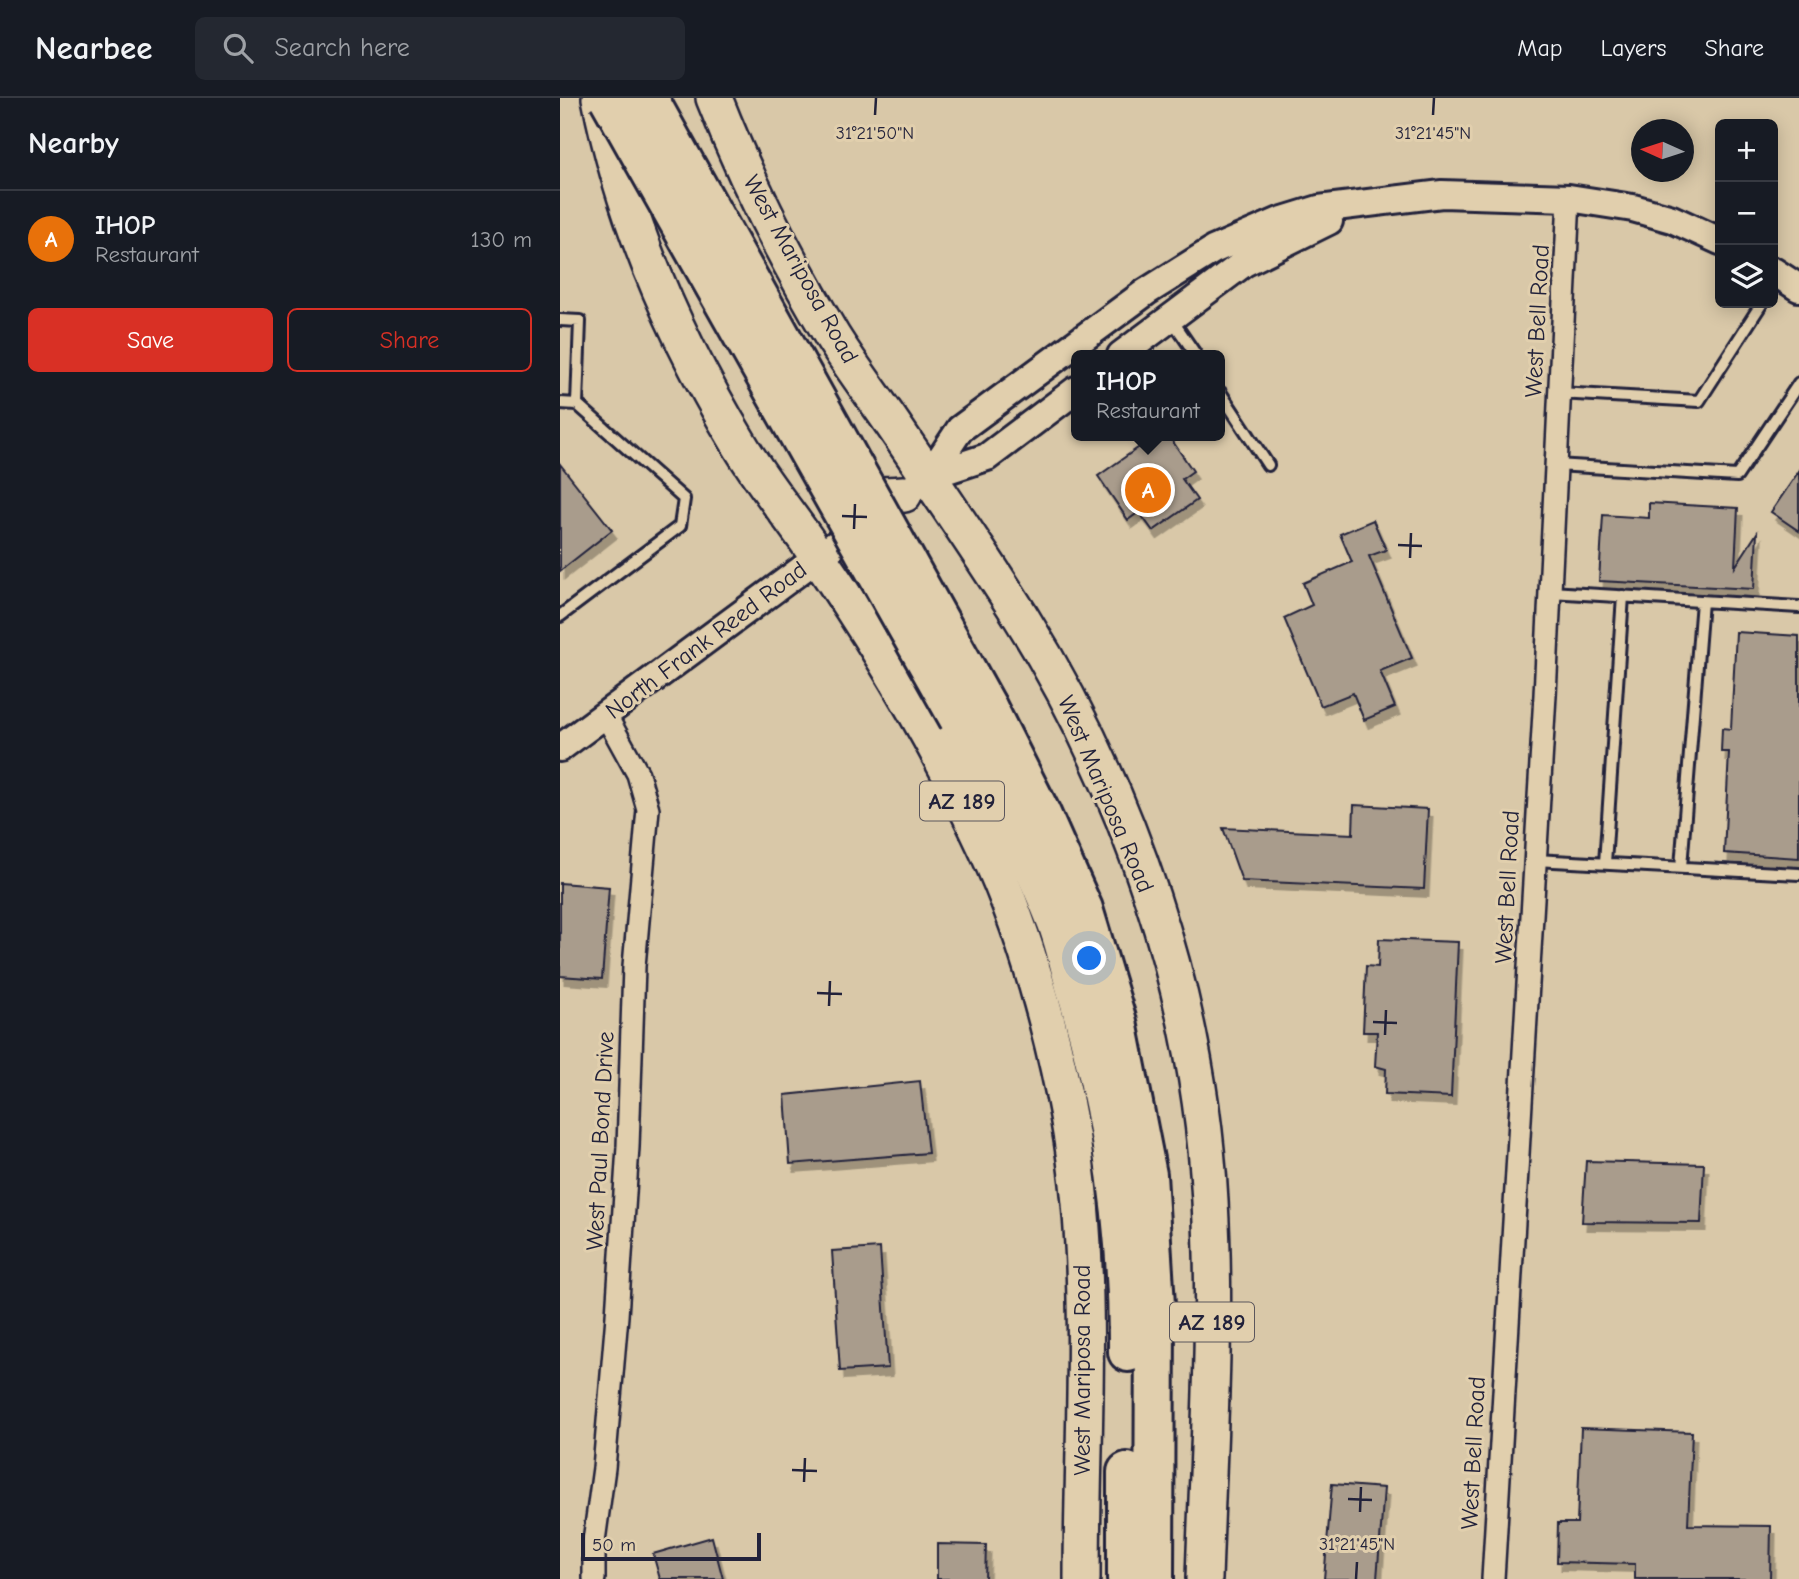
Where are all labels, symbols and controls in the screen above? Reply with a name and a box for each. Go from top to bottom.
search box [195,17,685,80]
text: Nearbee [35,29,153,67]
icon: search [219,29,257,67]
text: Search here [275,33,410,63]
text: Map [1517,34,1563,62]
text: Layers [1601,34,1666,62]
text: Share [1704,34,1764,62]
north arrow [1631,119,1694,182]
map controls [1715,119,1778,308]
button: + [1715,119,1778,182]
text: 31°21'50"N [836,123,914,144]
text: 31°21'45"N [1395,123,1471,144]
text: Nearby [28,126,119,161]
street label: West Mariposa Road [738,170,864,368]
button: − [1715,182,1778,245]
text: IHOP [95,211,155,241]
text: A [45,226,57,253]
text: 130 m [471,226,532,253]
text: Restaurant [95,241,199,268]
street label: West Bell Road [1519,244,1555,398]
button: layers [1715,245,1778,308]
button: Save [28,308,273,372]
button: Share [287,308,532,372]
popup [1071,350,1225,441]
text: IHOP [1096,367,1156,397]
text: Restaurant [1096,397,1200,424]
pin: A [1125,464,1171,516]
street label: North Frank Reed Road [600,555,812,725]
street label: West Mariposa Road [1052,691,1160,897]
road number: AZ 189 [920,782,1004,820]
street label: West Bell Road [1489,810,1525,964]
your location [1072,941,1106,975]
street label: West Paul Bond Drive [580,1031,620,1251]
street label: West Mariposa Road [1068,1265,1096,1475]
road number: AZ 189 [1170,1302,1254,1342]
street label: West Bell Road [1455,1376,1491,1530]
scale bar [581,1530,761,1562]
text: 50 m [592,1534,636,1556]
text: 31°21'45"N [1319,1534,1395,1555]

